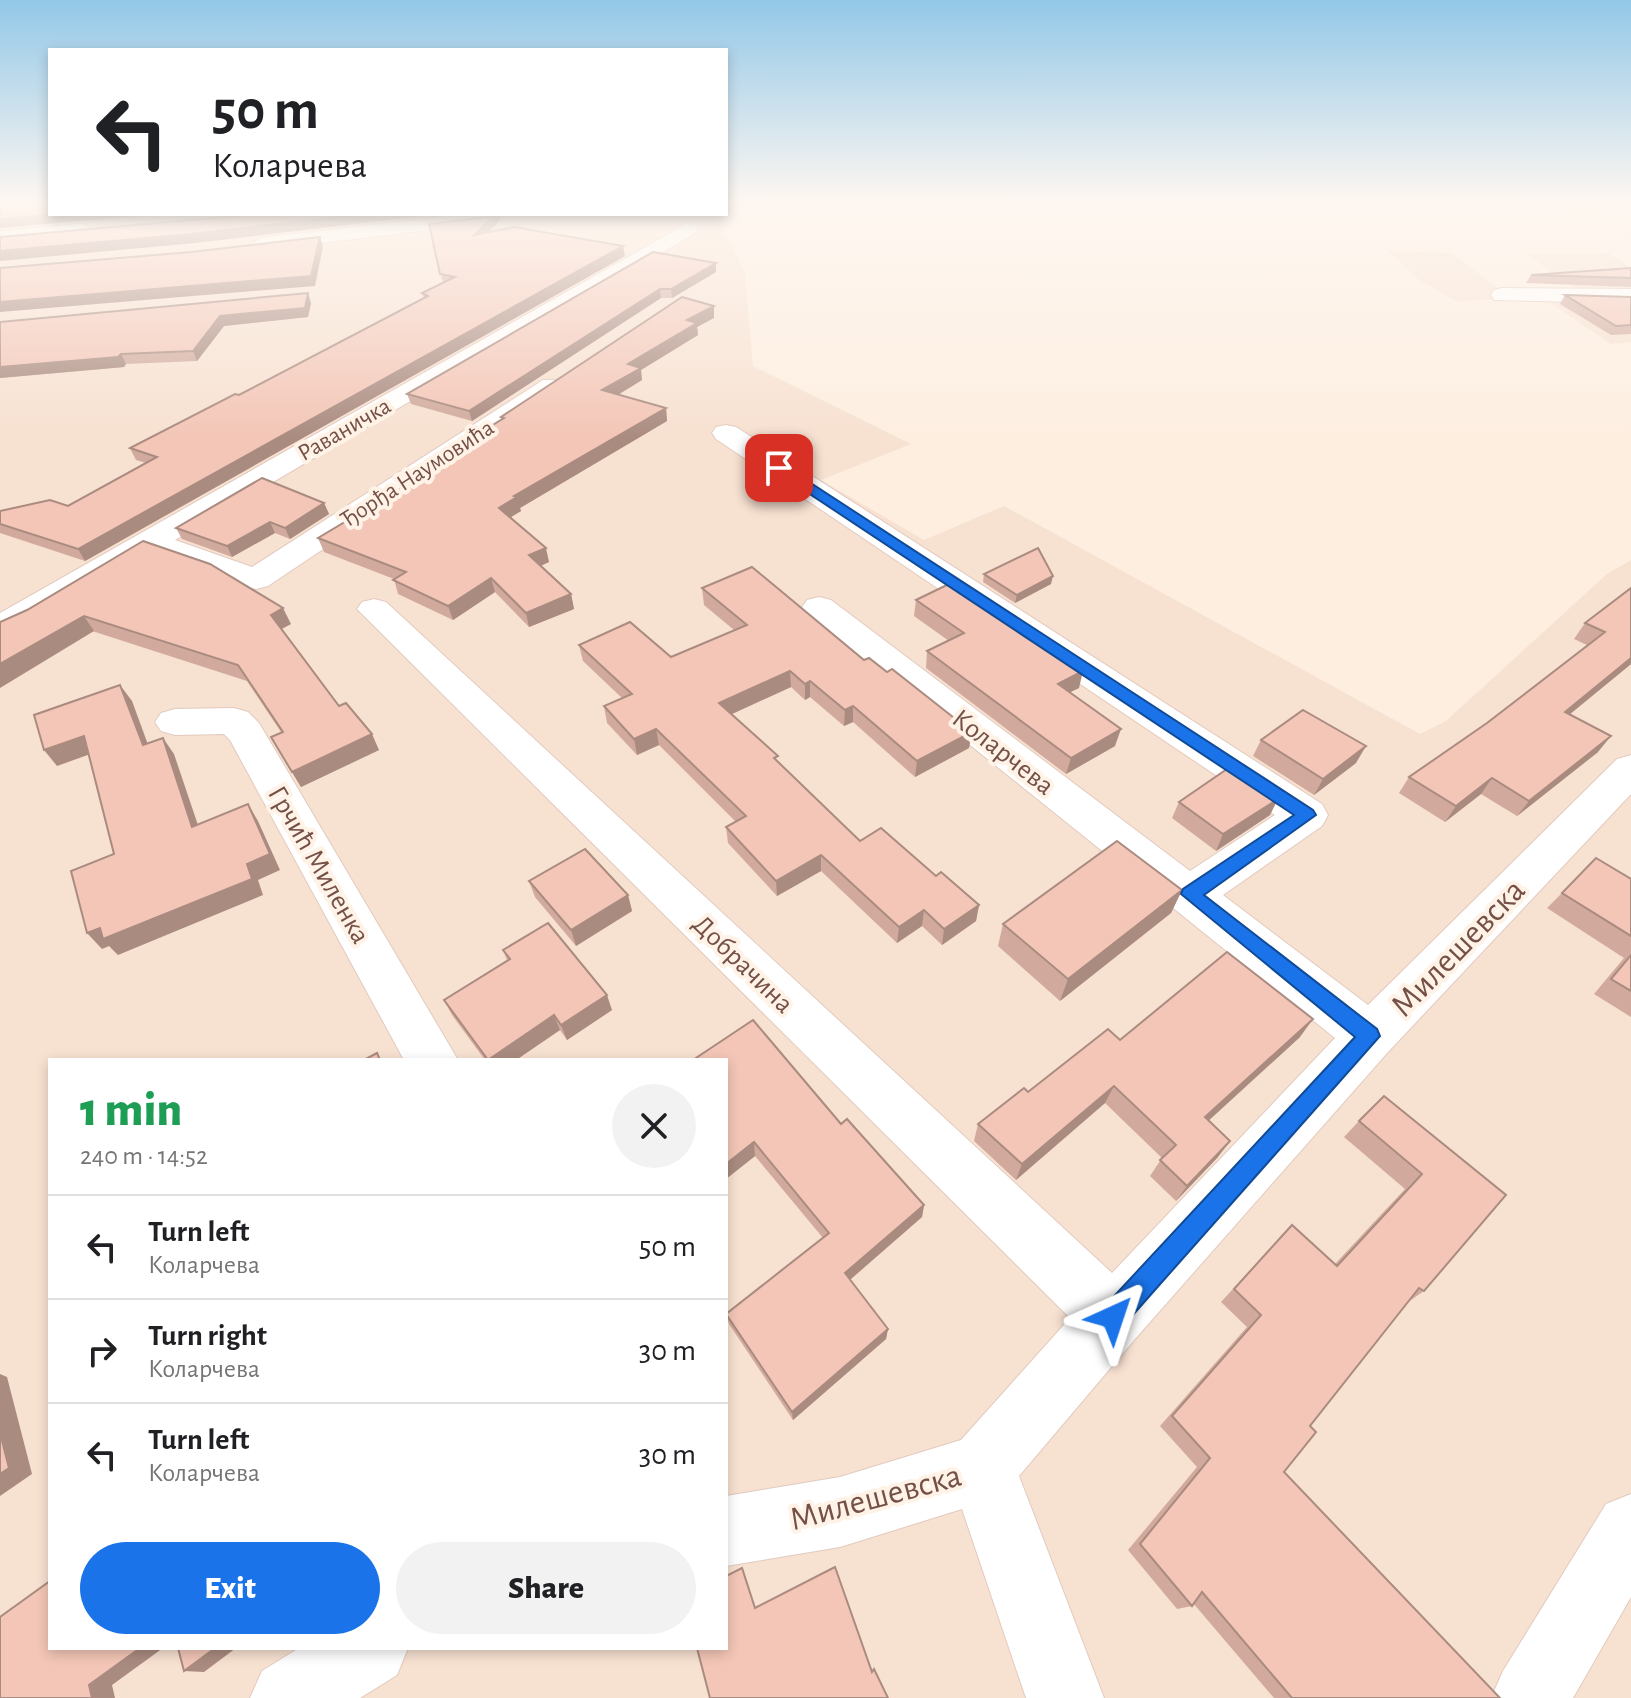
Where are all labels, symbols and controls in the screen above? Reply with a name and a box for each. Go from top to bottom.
icon: left [80,80,184,184]
text: 50 m [212,83,319,139]
text: Коларчева [212,148,367,184]
street label: Раваничка [294,394,395,466]
street label: Ђорђа Наумовића [337,415,498,532]
pin [745,434,813,502]
icon: arrive [757,446,801,490]
street label: Коларчева [947,704,1059,801]
street label: Грчић Миленка [262,781,375,949]
street label: Милешевска [1385,873,1532,1024]
street label: Добрачина [687,910,798,1019]
button: close [612,1084,696,1168]
text: 1 min [80,1087,182,1135]
text: 240 m · 14:52 [80,1143,208,1169]
text: Turn left [148,1217,249,1247]
icon: left [80,1225,124,1269]
text: 50 m [639,1232,696,1262]
text: Коларчева [148,1252,260,1278]
position arrow [1071,1275,1155,1359]
text: Turn right [148,1321,267,1351]
icon: right [80,1329,124,1373]
text: 30 m [639,1336,696,1366]
text: Коларчева [148,1356,260,1382]
text: Turn left [148,1425,249,1455]
icon: left [80,1433,124,1477]
text: 30 m [639,1440,696,1470]
street label: Милешевска [786,1459,965,1537]
text: Коларчева [148,1460,260,1486]
button: Exit [80,1542,380,1634]
button: Share [396,1542,696,1634]

